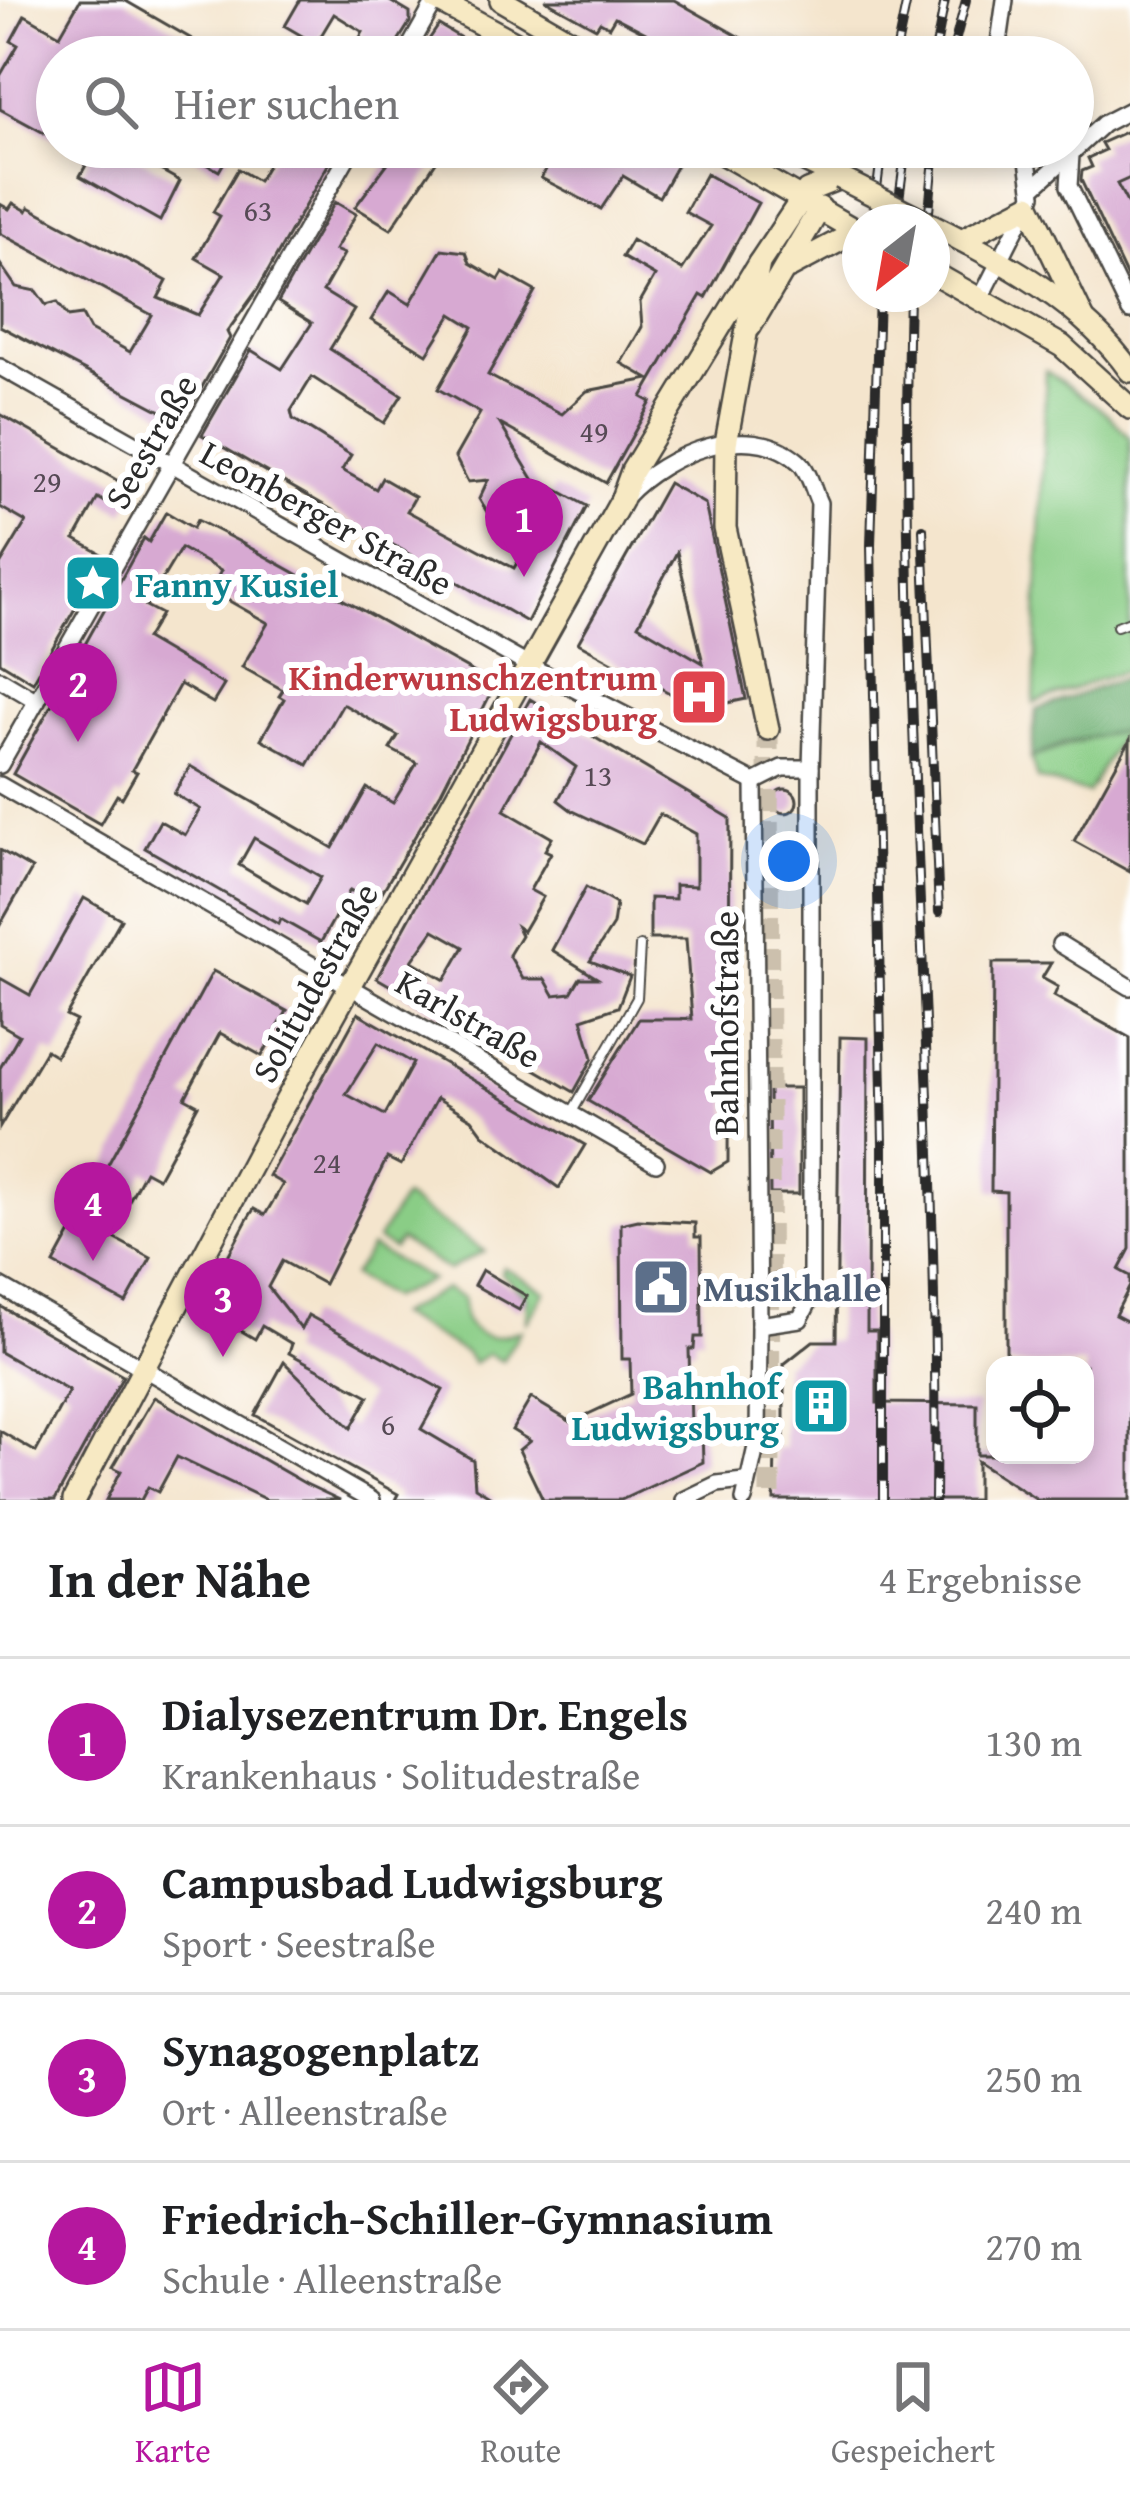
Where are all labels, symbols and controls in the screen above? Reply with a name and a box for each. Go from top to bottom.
search box [36,36,1094,168]
icon: search [78,69,144,135]
text: Hier suchen [174,70,399,135]
house number: 63 [244,188,272,232]
north arrow [842,204,950,312]
street label: Seestraße [90,364,210,518]
house number: 49 [580,409,608,453]
street label: Leonberger Straße [191,426,463,608]
house number: 29 [33,459,61,503]
pin: 1 [485,478,563,577]
place icon: Fanny Kusiel [62,552,124,614]
place label: Fanny Kusiel [135,557,338,610]
pin: 2 [39,643,117,742]
place label: Kinderwunschzentrum Ludwigsburg [288,650,657,744]
hospital icon: Kinderwunschzentrum Ludwigsburg [668,666,730,728]
house number: 13 [584,753,612,797]
your location [759,831,819,891]
street label: Solitudestraße [237,873,391,1091]
street label: Bahnhofstraße [698,911,751,1135]
street label: Karlstraße [387,955,551,1081]
house number: 24 [313,1140,341,1184]
pin: 4 [54,1162,132,1261]
public building icon: Musikhalle [630,1256,692,1318]
pin: 3 [184,1258,262,1357]
place label: Musikhalle [703,1261,881,1314]
map controls [986,1356,1094,1464]
button: locate [986,1356,1094,1464]
place label: Bahnhof Ludwigsburg [572,1359,783,1453]
building icon: Bahnhof Ludwigsburg [790,1375,852,1437]
house number: 6 [381,1402,395,1446]
text: In der Nähe [48,1541,311,1616]
text: 4 Ergebnisse [879,1550,1082,1607]
text: Dialysezentrum Dr. Engels [162,1681,688,1746]
text: 1 [77,1713,97,1770]
text: 130 m [985,1713,1082,1770]
text: Krankenhaus · Solitudestraße [162,1746,640,1803]
text: Campusbad Ludwigsburg [162,1849,663,1914]
text: 2 [77,1881,97,1938]
text: 240 m [985,1881,1082,1938]
text: Sport · Seestraße [162,1914,436,1971]
text: Synagogenplatz [162,2017,480,2082]
text: 3 [77,2049,97,2106]
text: 250 m [985,2049,1082,2106]
text: Ort · Alleenstraße [162,2082,448,2139]
text: Friedrich-Schiller-Gymnasium [162,2185,773,2250]
text: 4 [77,2217,97,2274]
text: 270 m [985,2217,1082,2274]
text: Schule · Alleenstraße [162,2250,502,2307]
tab: Karte [135,2354,211,2474]
tab: Route [481,2354,561,2474]
tab: Gespeichert [831,2354,995,2474]

